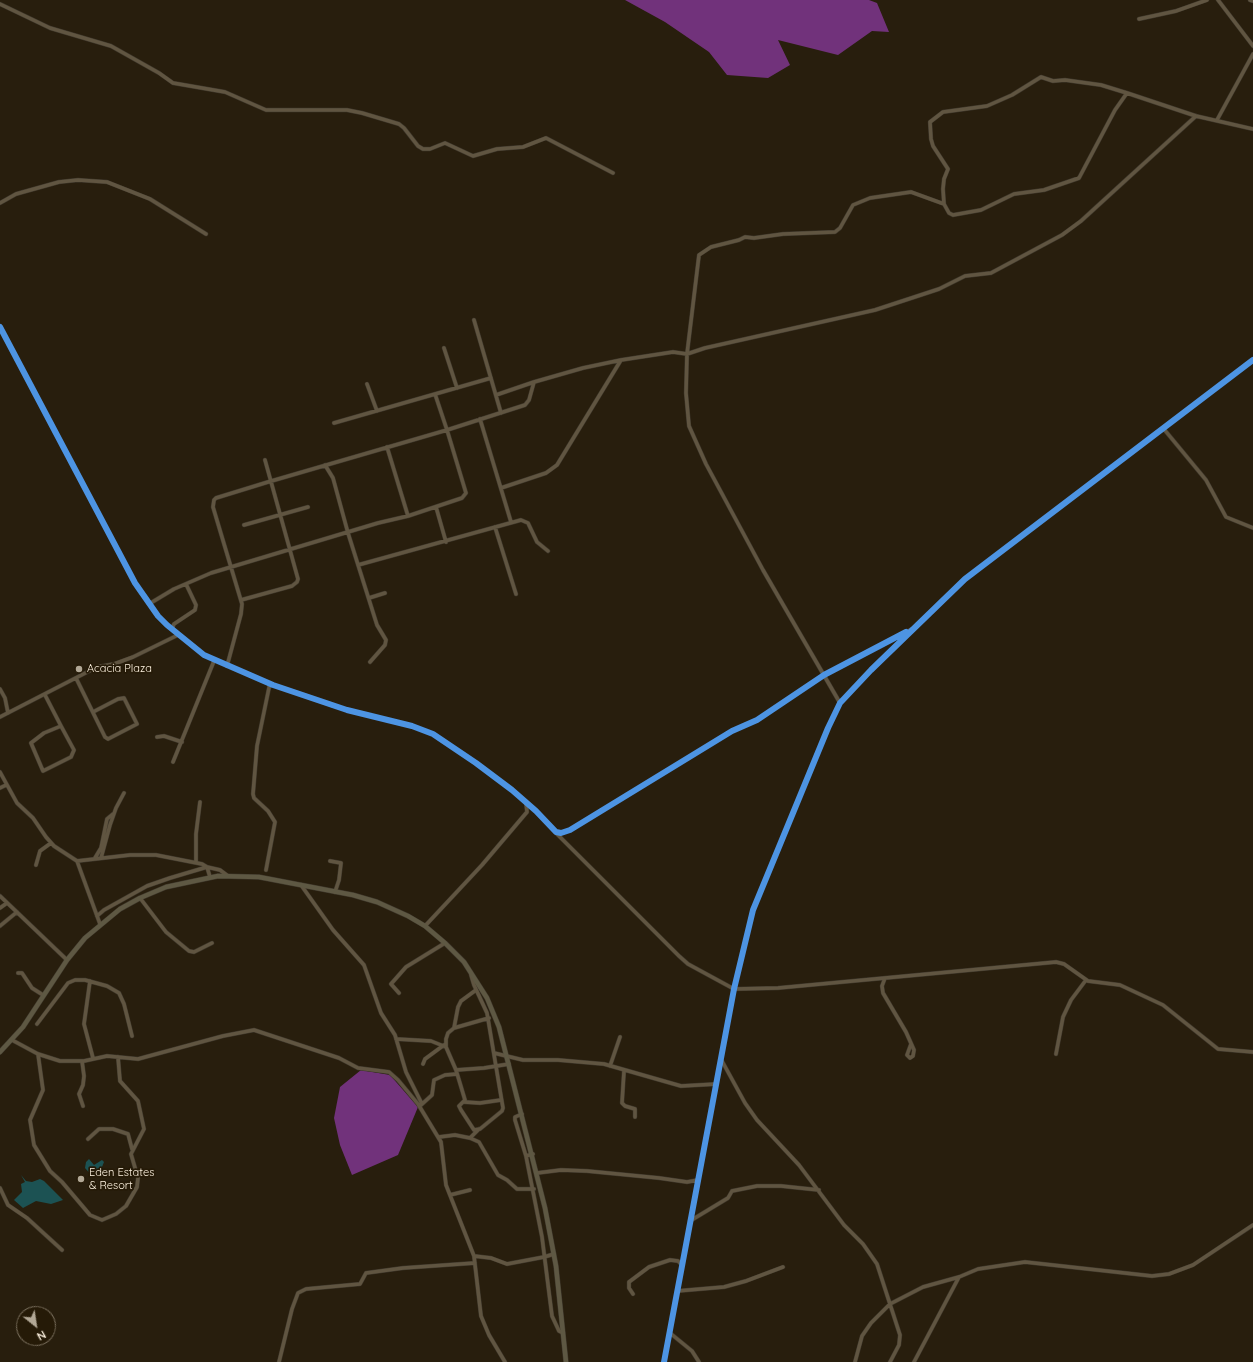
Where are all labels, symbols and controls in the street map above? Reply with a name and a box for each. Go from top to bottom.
place label: Acacia Plaza [87,662,152,676]
marker: Acacia Plaza [74,664,84,674]
place label: Eden Estates & Resort [89,1166,154,1192]
marker: Eden Estates & Resort [76,1174,86,1184]
north arrow [16,1306,56,1346]
text: N [34,1327,49,1344]

